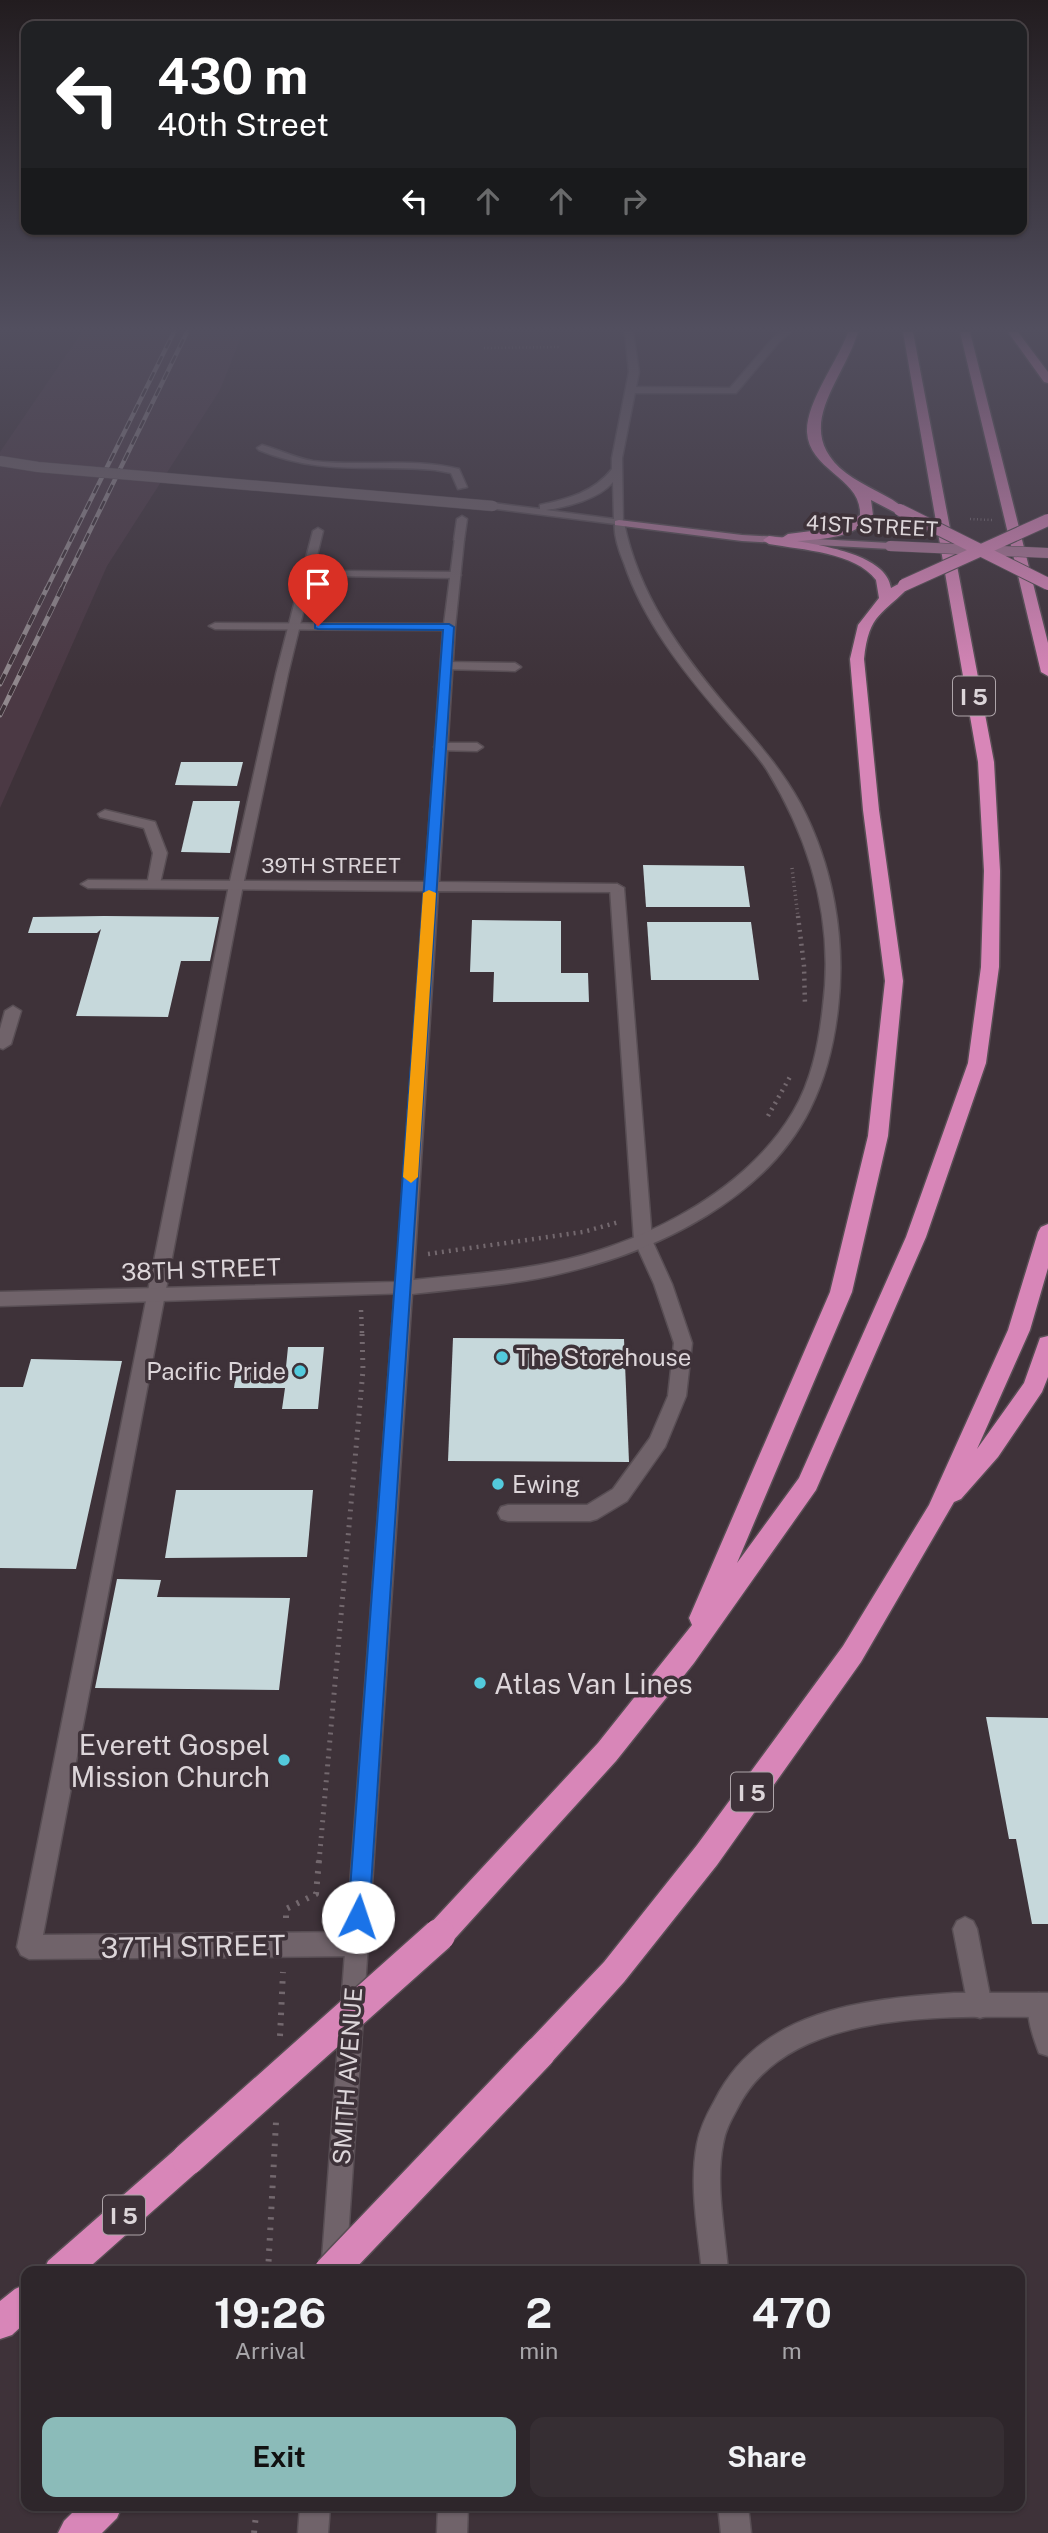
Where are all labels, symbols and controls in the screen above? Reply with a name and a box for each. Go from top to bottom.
text: 430 m [157,47,308,105]
icon: left [42,49,133,140]
text: 40th Street [157,106,329,143]
icon: left [396,182,434,220]
icon: ahead [469,182,507,220]
icon: ahead [542,182,580,220]
icon: right [615,182,653,220]
street label: 41ST STREET [805,510,939,542]
pin [288,554,348,626]
icon: arrive [299,565,337,603]
road number: I 5 [953,676,995,716]
street label: 39TH STREET [261,853,401,878]
street label: 38TH STREET [121,1252,281,1286]
place label: The Storehouse [516,1343,691,1371]
marker: The Storehouse [494,1349,510,1365]
place label: Pacific Pride [146,1357,286,1385]
marker: Pacific Pride [292,1363,308,1379]
place label: Ewing [512,1470,580,1498]
marker: Ewing [490,1476,506,1492]
place label: Atlas Van Lines [494,1667,693,1700]
marker: Atlas Van Lines [472,1675,488,1691]
place label: Everett Gospel Mission Church [71,1728,270,1793]
marker: Everett Gospel Mission Church [276,1752,292,1768]
road number: I 5 [731,1772,773,1812]
position arrow [321,1880,395,1954]
street label: 37TH STREET [100,1928,286,1964]
street label: SMITH AVENUE [327,1986,367,2166]
road number: I 5 [103,2196,145,2234]
text: 19:26 [214,2288,326,2337]
text: 2 [526,2288,552,2337]
text: 470 [751,2288,832,2337]
text: Arrival [235,2337,306,2364]
text: min [519,2337,558,2364]
text: m [782,2337,802,2364]
button: Exit [42,2417,516,2497]
button: Share [530,2417,1004,2497]

